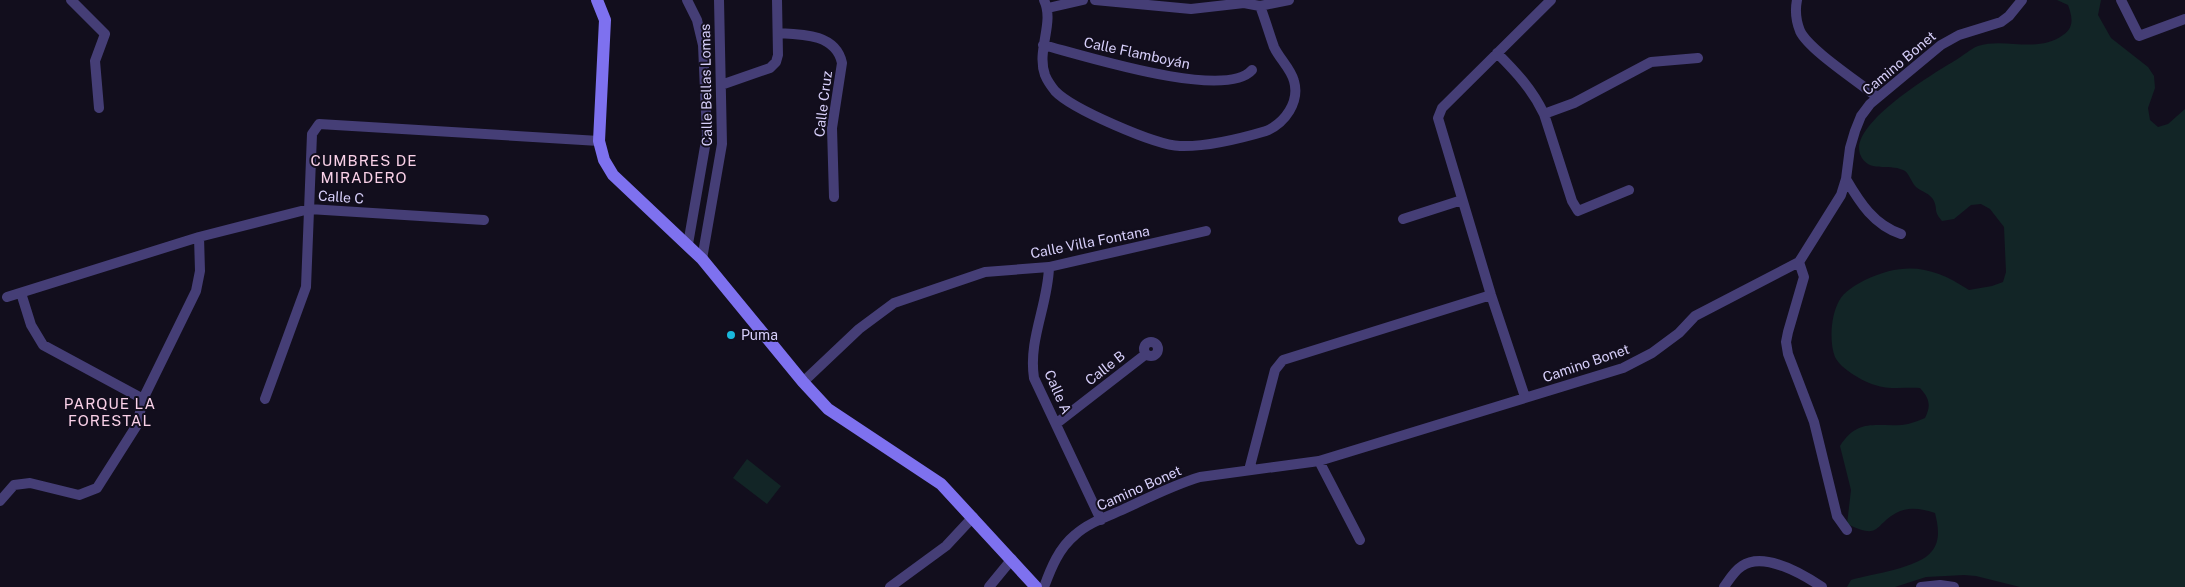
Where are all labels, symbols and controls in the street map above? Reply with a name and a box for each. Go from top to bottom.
street label: Calle Bellas Lomas [697,24,715,146]
street label: Camino Bonet [1859,28,1939,98]
street label: Calle Flamboyán [1082,34,1192,72]
street label: Calle Cruz [811,70,835,138]
district label: CUMBRES DE MIRADERO [310,152,418,186]
street label: Calle C [317,187,365,207]
street label: Calle Villa Fontana [1029,223,1151,261]
place label: Puma [741,327,778,343]
marker: Puma [725,329,737,341]
street label: Camino Bonet [1540,341,1632,385]
street label: Calle B [1082,348,1128,388]
street label: Calle A [1041,368,1075,416]
district label: PARQUE LA FORESTAL [64,395,156,429]
street label: Camino Bonet [1094,462,1184,514]

